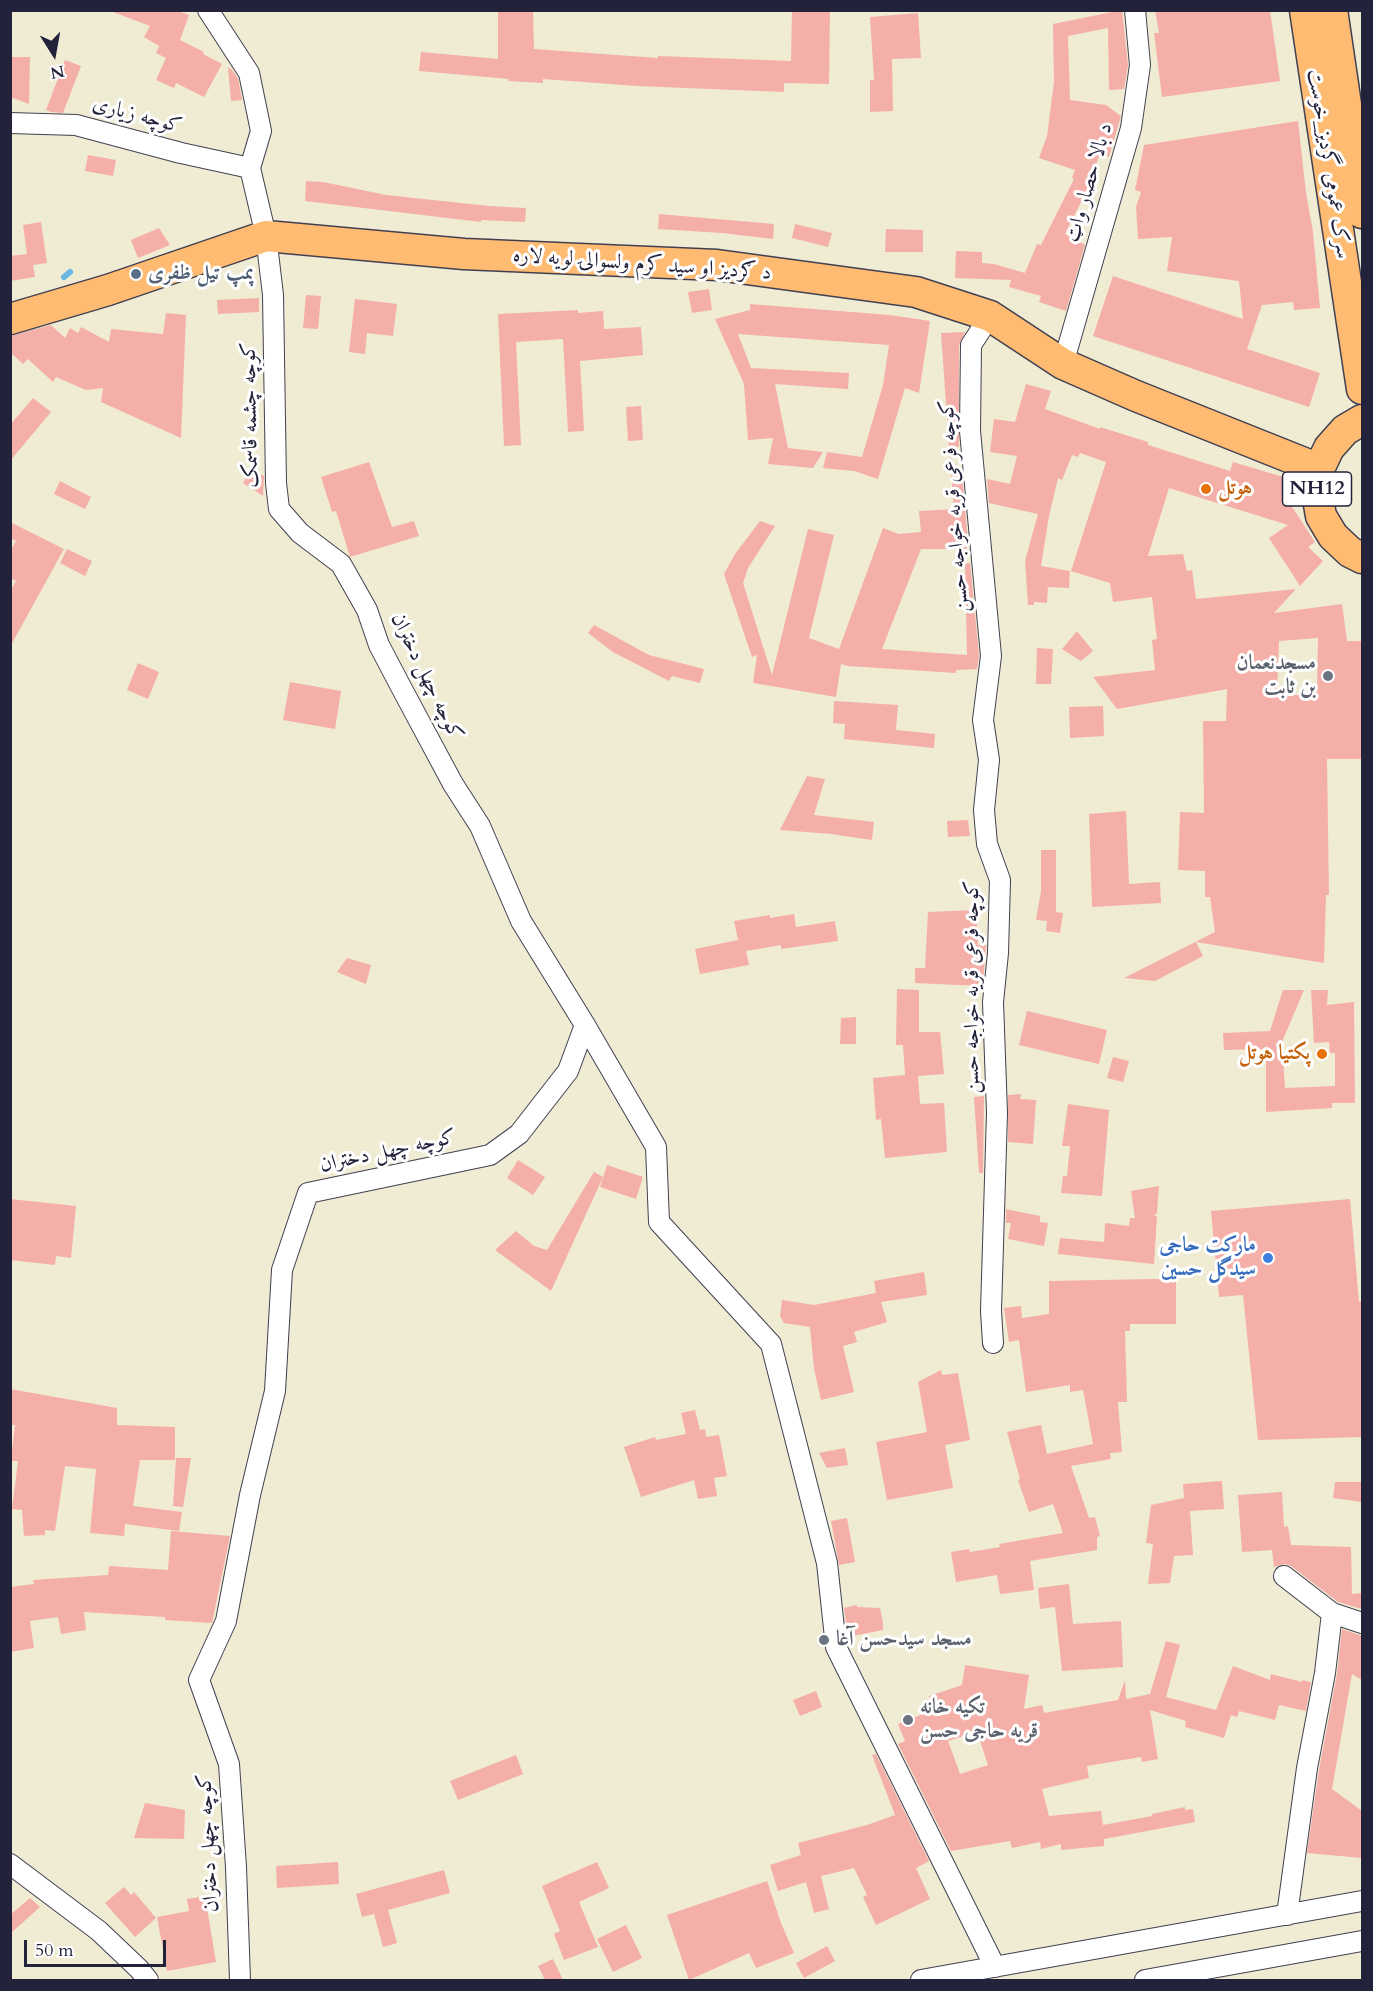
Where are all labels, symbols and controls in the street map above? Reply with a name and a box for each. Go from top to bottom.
north arrow [24,24,84,84]
text: N [49,60,66,84]
street label: سرک عمومی گردیز_خوست [1301,67,1355,261]
street label: کوچه زیاری [90,92,184,140]
street label: د بالا حصار واټ [1061,120,1119,246]
street label: د ګردیز او سید کرم ولسوالۍ لویه لاره [512,243,772,287]
place label: پمپ تیل ظفری [148,261,254,287]
marker: پمپ تیل ظفری [129,267,143,281]
street label: کوچه چشمه قاسمک [237,342,265,488]
street label: کوچه فرعی قریه خواجه حسن [935,399,975,613]
road number: NH12 [1282,472,1352,506]
place label: هوتل [1218,476,1252,502]
marker: هوتل [1199,482,1213,496]
street label: کوچه چهل دختران [384,609,468,745]
place label: مسجدنعمان بن ثابت [1237,651,1316,701]
marker: مسجدنعمان بن ثابت [1321,669,1335,683]
street label: کوچه فرعی قریه خواجه حسن [960,881,986,1093]
place label: پکتیا هوتل [1239,1041,1310,1067]
marker: پکتیا هوتل [1315,1047,1329,1061]
street label: کوچه چهل دختران [318,1125,458,1179]
place label: مارکت حاجی سیدگل حسین [1159,1233,1256,1283]
marker: مارکت حاجی سیدگل حسین [1261,1251,1275,1265]
place label: مسجد سیدحسن آغا [836,1627,972,1653]
marker: مسجد سیدحسن آغا [817,1633,831,1647]
place label: تکیه خانه قریه حاجی حسن [920,1695,1038,1745]
marker: تکیه خانه قریه حاجی حسن [901,1713,915,1727]
street label: کوچه چهل دختران [193,1773,225,1913]
scale bar [27,1928,170,1966]
text: 50 m [35,1938,74,1963]

